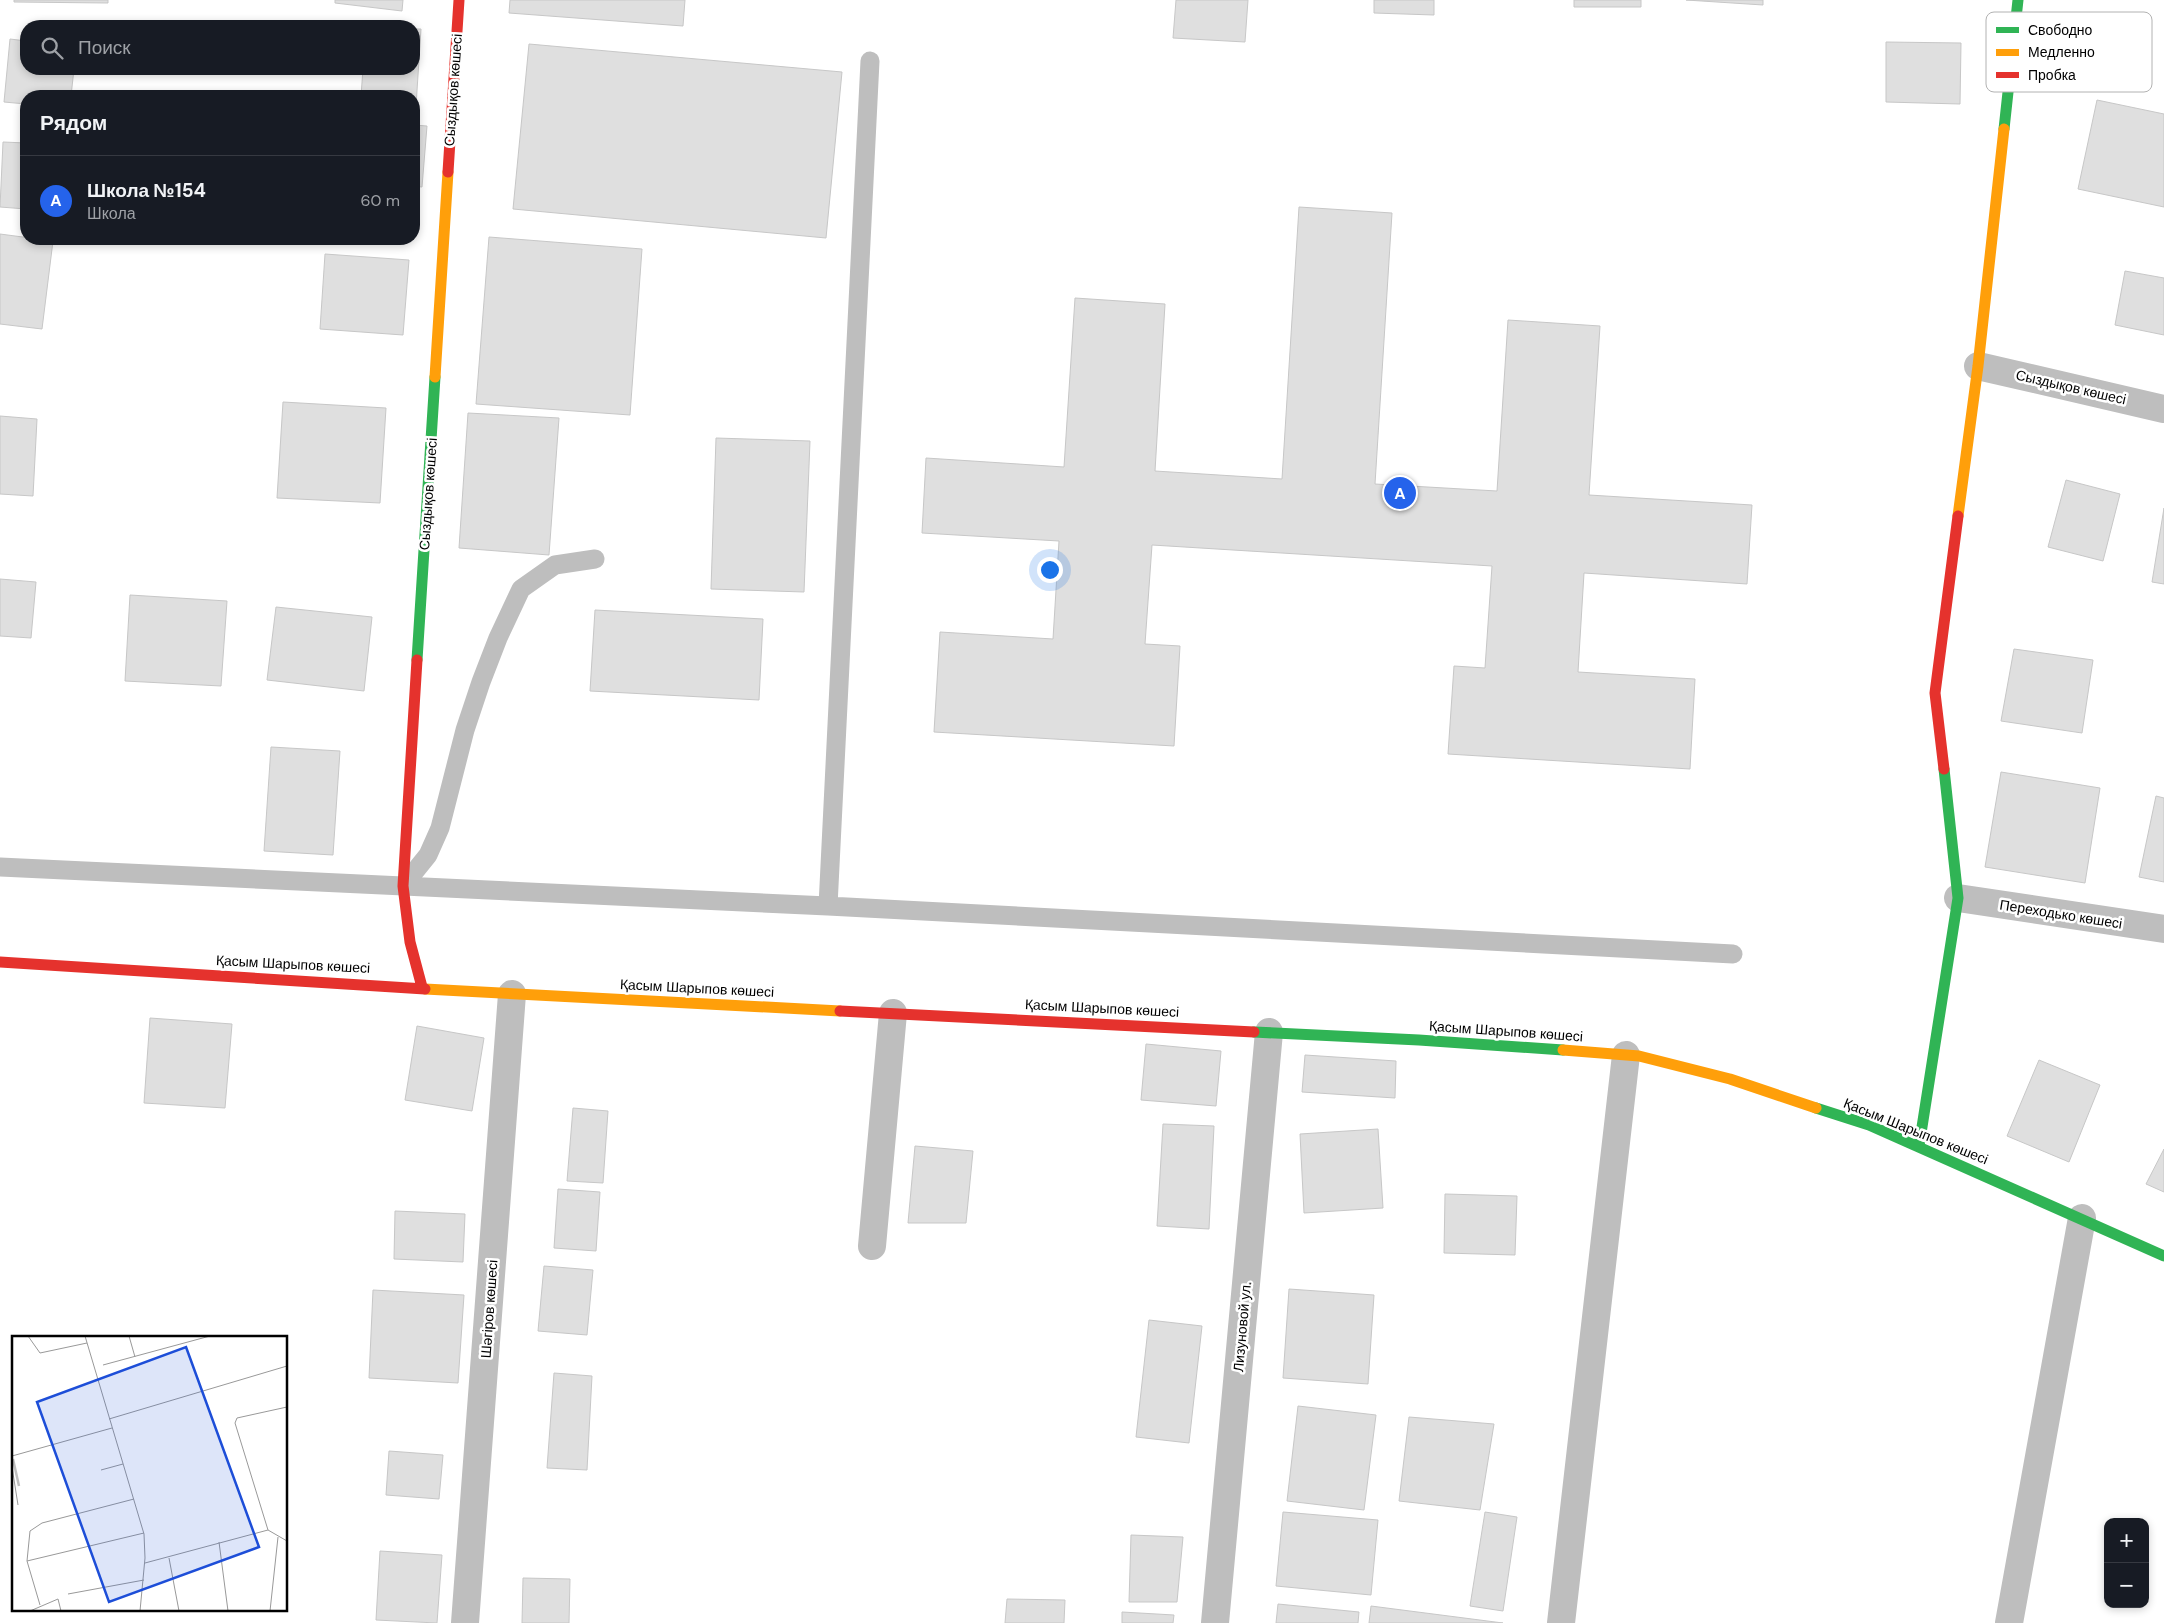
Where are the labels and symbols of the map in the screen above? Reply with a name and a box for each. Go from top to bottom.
legend [1986,12,2152,92]
text: Свободно [2028,21,2093,39]
street label: Сыздықов көшесі [440,33,466,147]
text: Медленно [2028,43,2095,61]
text: Пробка [2028,66,2076,84]
street label: Сыздықов көшесі [2014,366,2128,408]
street label: Сыздықов көшесі [415,437,441,551]
pin: A [1384,474,1416,512]
your location [1037,557,1063,583]
street label: Переходько көшесі [1998,895,2124,933]
street label: Қасым Шарыпов көшесі [215,951,371,977]
street label: Қасым Шарыпов көшесі [619,975,775,1001]
street label: Қасым Шарыпов көшесі [1024,995,1180,1021]
street label: Қасым Шарыпов көшесі [1428,1017,1584,1045]
street label: Қасым Шарыпов көшесі [1841,1094,1991,1168]
street label: Шәгіров көшесі [477,1259,501,1359]
street label: Лизуновой ул. [1229,1281,1255,1373]
inset map [12,1336,288,1610]

